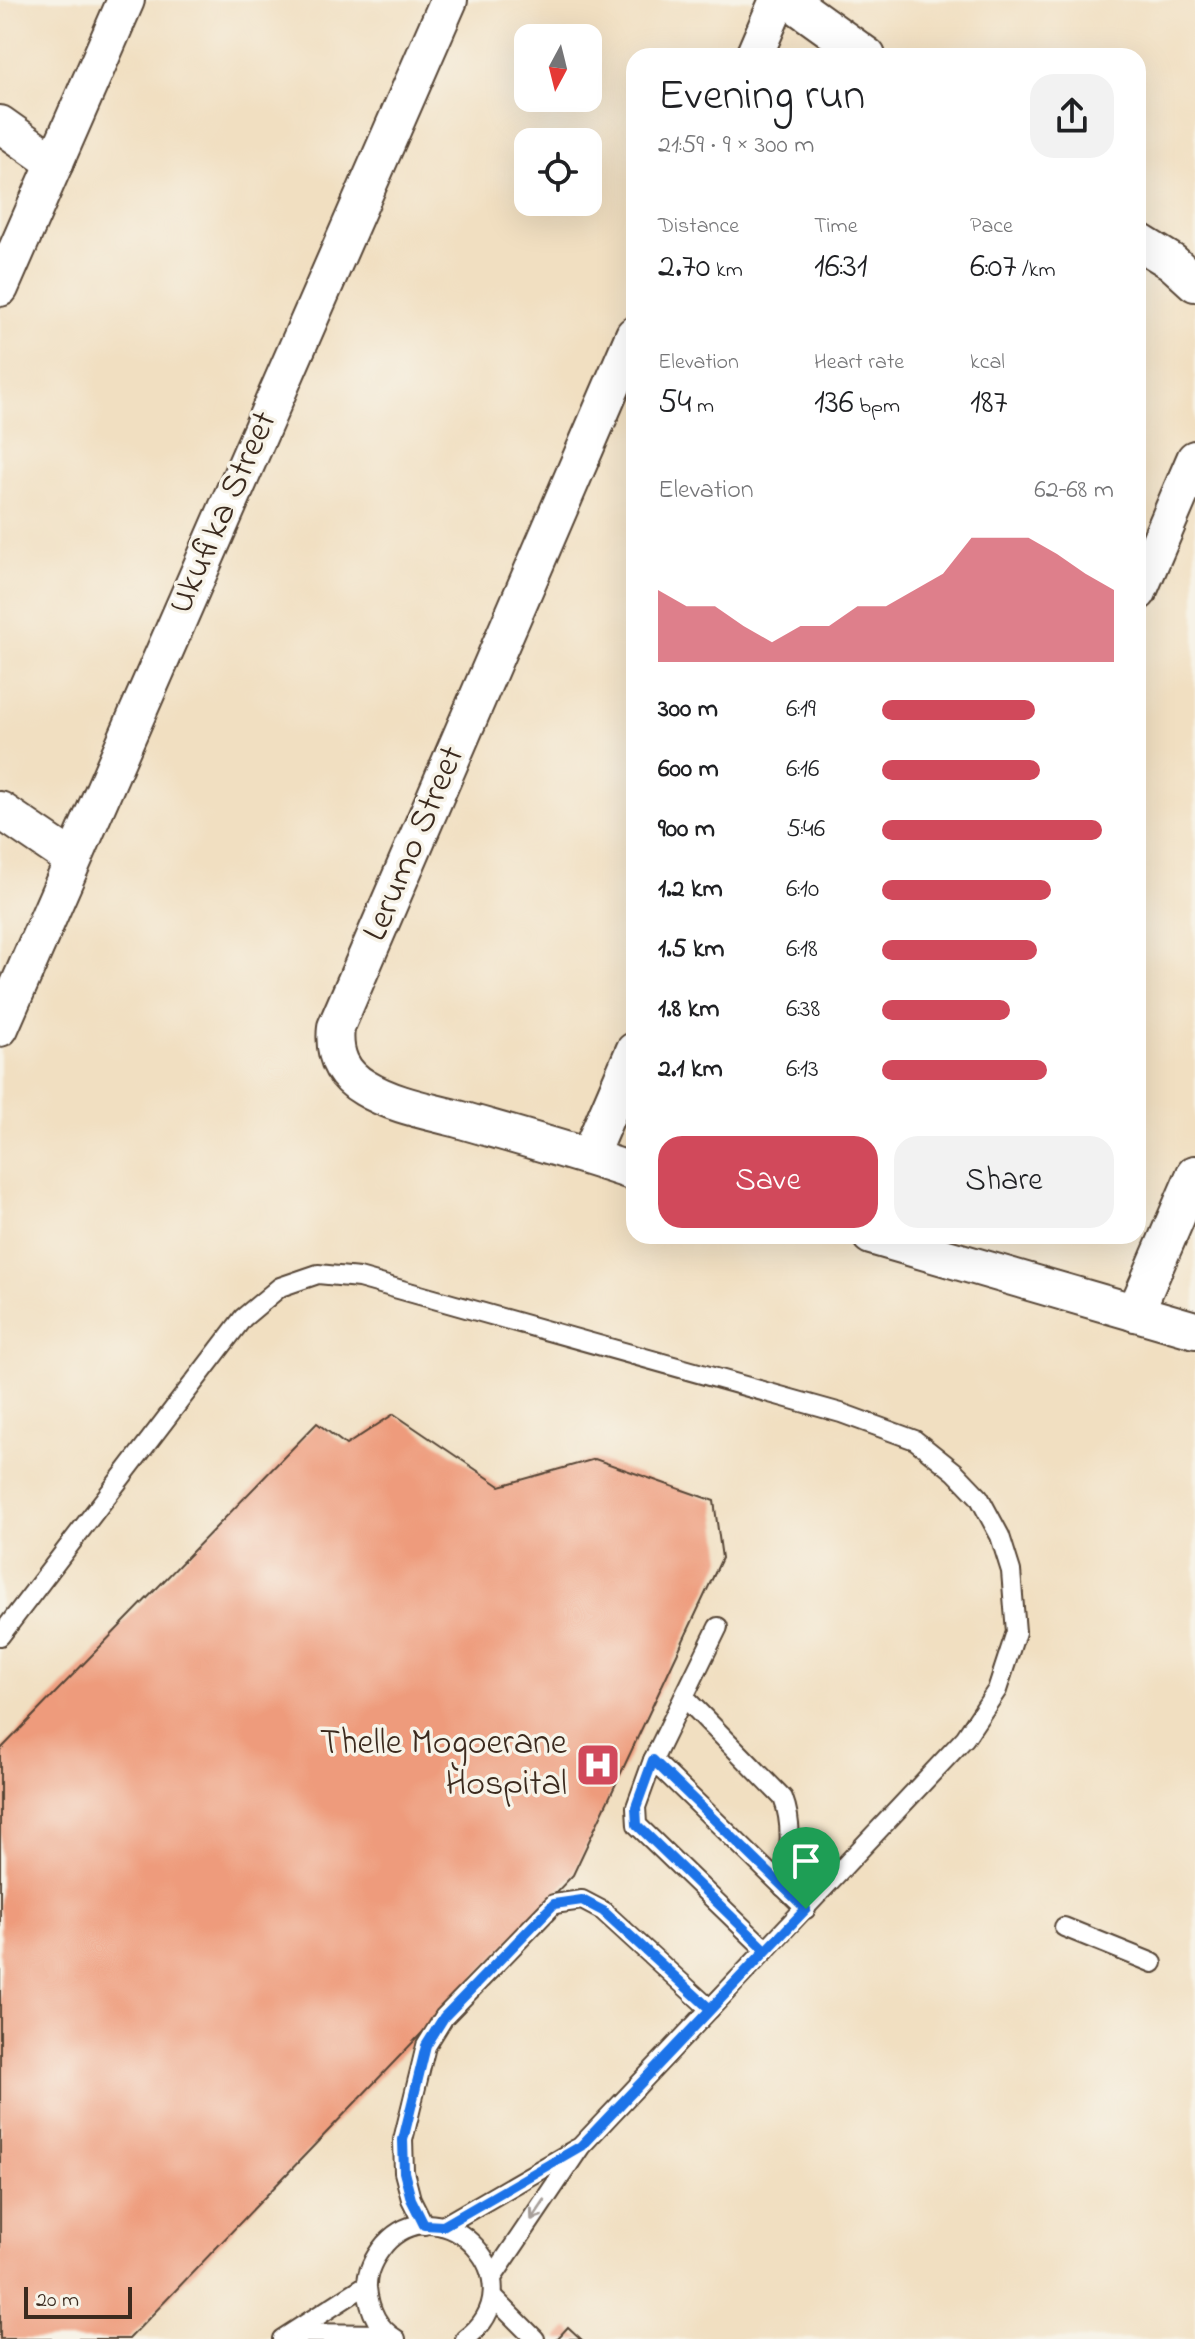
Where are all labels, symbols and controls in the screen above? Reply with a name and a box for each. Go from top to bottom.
north arrow [514,24,602,112]
map controls [514,24,602,216]
text: Evening run [658,65,865,129]
button: share [1030,74,1114,158]
text: 21:59 · 9 × 300 m [658,127,814,165]
button: locate [514,128,602,216]
text: Distance [658,211,739,243]
text: Time [814,211,858,243]
text: Pace [970,211,1013,243]
text: 2.70 [658,243,711,293]
text: 16:31 [814,243,868,293]
text: 6:07 [970,243,1017,293]
text: km [711,255,743,287]
text: /km [1017,255,1056,287]
text: Elevation [658,347,739,379]
text: Heart rate [814,347,904,379]
text: kcal [970,347,1005,379]
text: 54 [658,379,691,429]
text: 136 [814,379,854,429]
text: 187 [970,379,1008,429]
text: m [691,391,714,423]
text: bpm [854,391,900,423]
street label: Ukufika Street [156,403,292,623]
text: Elevation [658,472,754,510]
text: 62–68 m [1034,472,1114,510]
text: 300 m [658,691,718,729]
text: 6:19 [786,691,816,729]
street label: Lerumo Street [350,738,480,950]
text: 600 m [658,751,719,789]
text: 6:16 [786,751,819,789]
text: 900 m [658,811,715,849]
text: 5:46 [786,811,825,849]
text: 1.2 km [658,871,723,909]
text: 6:10 [786,871,819,909]
text: 1.5 km [658,931,725,969]
text: 6:18 [786,931,818,969]
text: 1.8 km [658,991,719,1029]
text: 6:38 [786,991,820,1029]
text: 2.1 km [658,1051,723,1089]
text: 6:13 [786,1051,819,1089]
button: Save [658,1136,878,1228]
button: Share [894,1136,1114,1228]
place label: Thelle Mogoerane Hospital [320,1718,568,1812]
hospital icon: Thelle Mogoerane Hospital [574,1741,622,1789]
pin [772,1827,840,1909]
icon: arrive [784,1839,828,1883]
one-way arrow [530,2199,546,2221]
scale bar [24,2283,132,2319]
text: 20 m [36,2285,79,2317]

